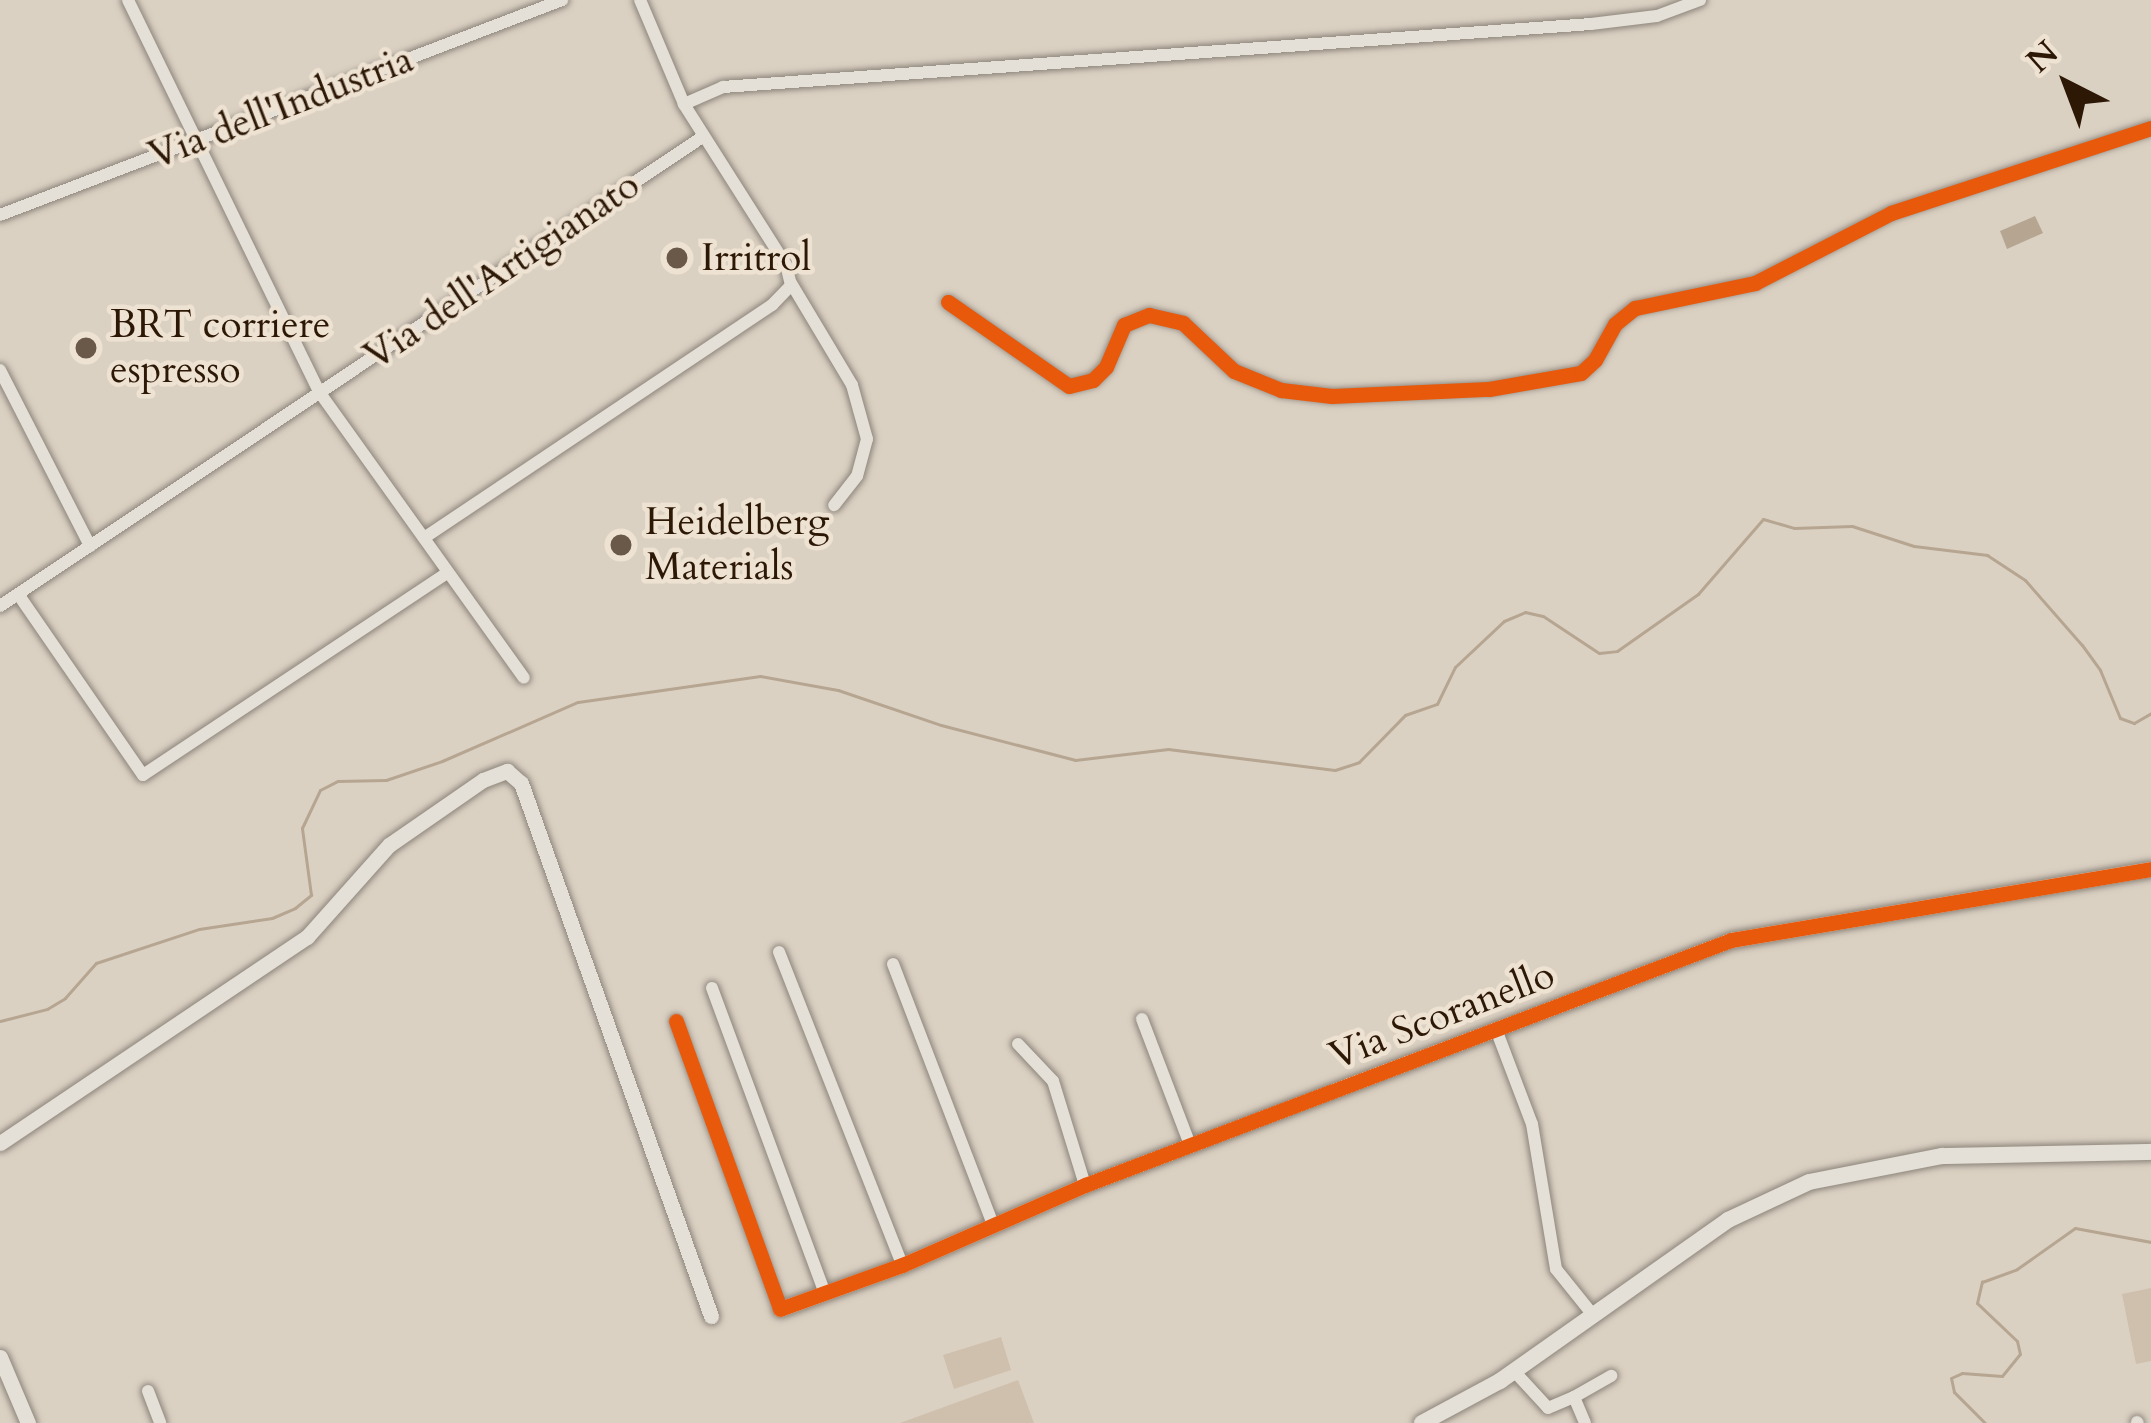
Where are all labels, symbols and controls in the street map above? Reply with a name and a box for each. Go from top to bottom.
north arrow [2007,24,2127,144]
text: N [2017,31,2068,83]
street label: Via dell'Industria [142,36,420,180]
street label: Via dell'Artigianato [356,162,648,380]
place label: Irritrol [701,235,811,281]
marker: Irritrol [664,245,690,271]
place label: BRT corriere espresso [110,303,331,394]
marker: BRT corriere espresso [73,335,99,361]
place label: Heidelberg Materials [645,500,829,591]
marker: Heidelberg Materials [608,532,634,558]
street label: Via Scoranello [1323,952,1561,1080]

